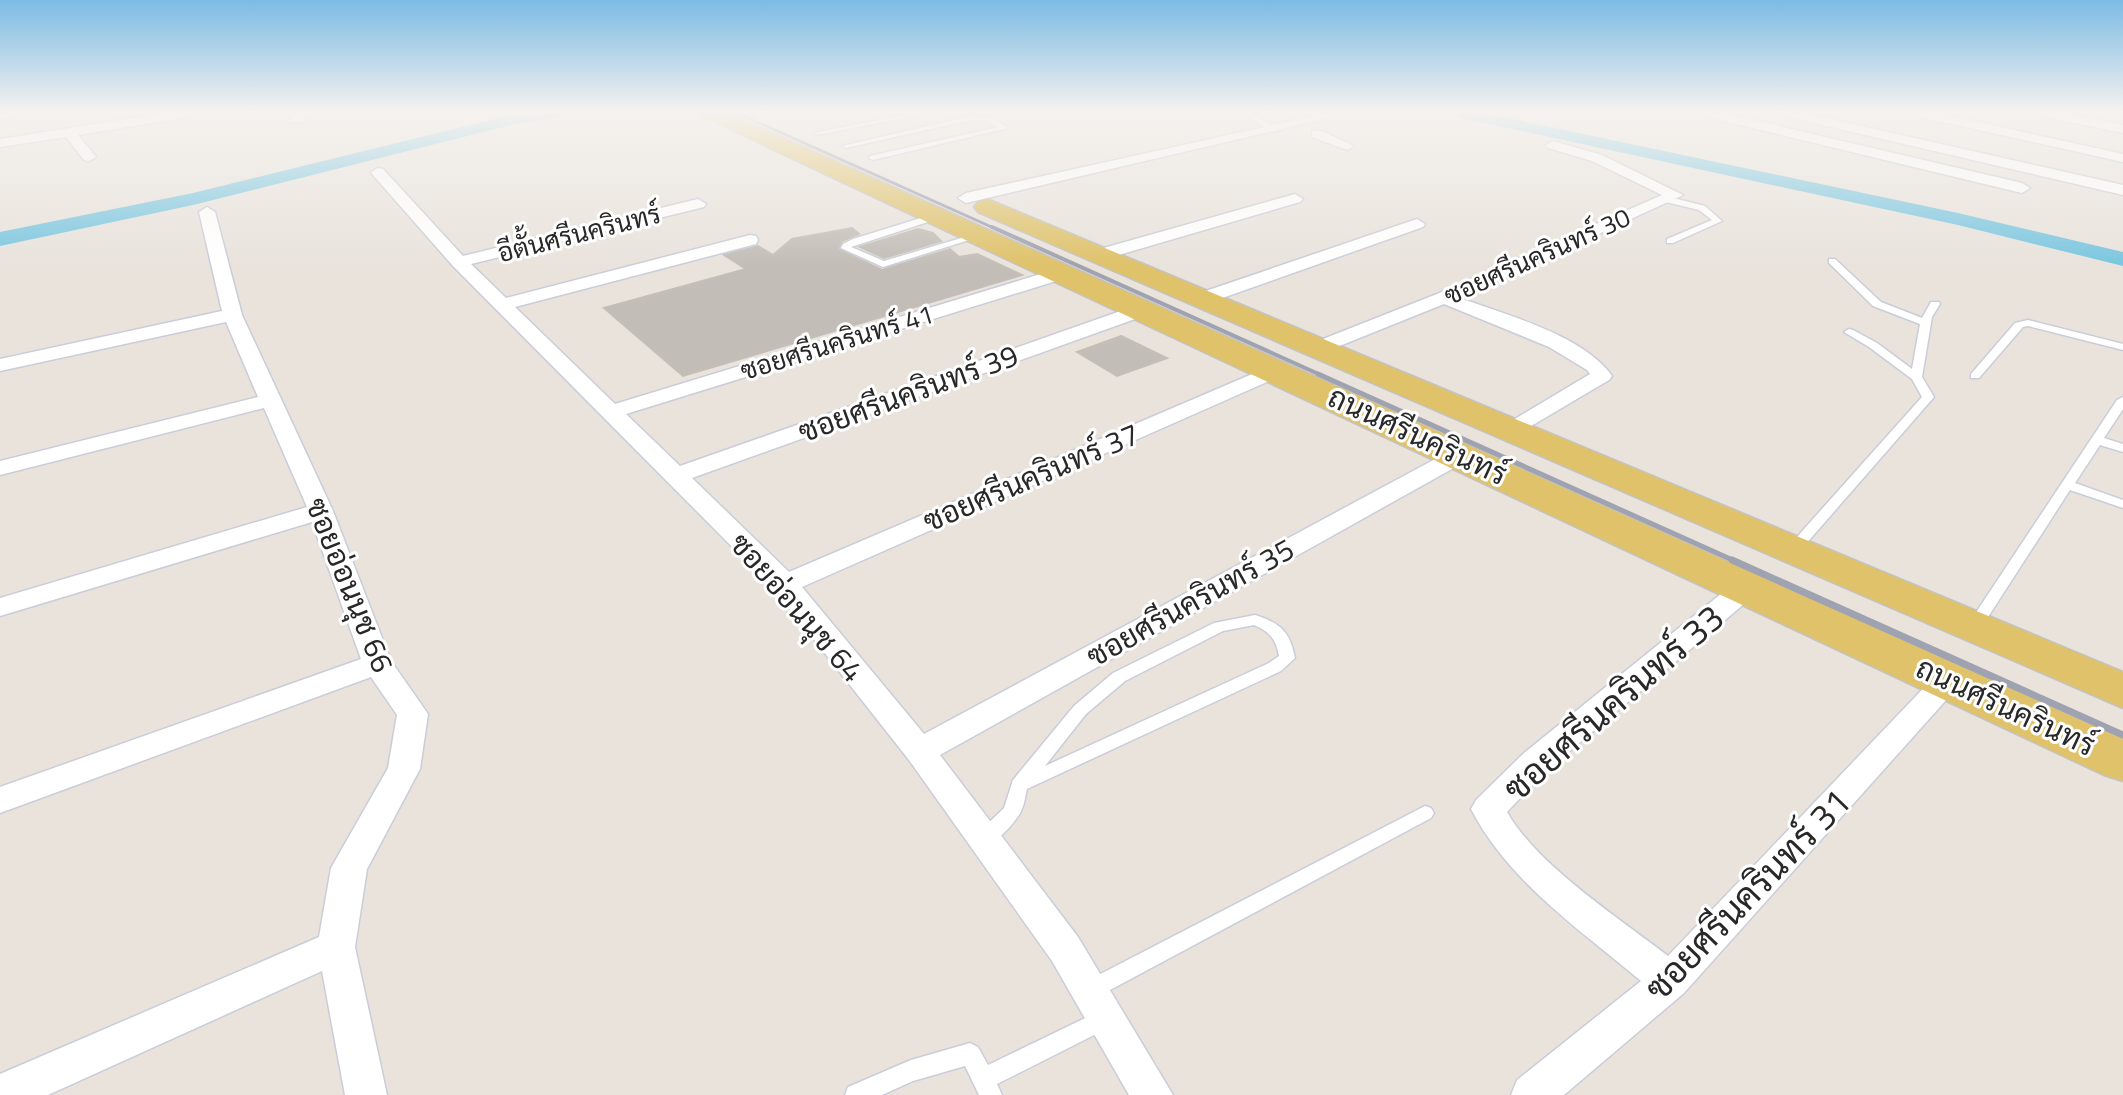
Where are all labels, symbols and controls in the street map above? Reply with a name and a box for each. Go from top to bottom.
street label: อีตั้นศรีนครินทร์ [493,192,665,272]
street label: ซอยศรีนครินทร์ 30 [1438,197,1636,315]
street label: ซอยศรีนครินทร์ 41 [736,294,938,390]
street label: ซอยศรีนครินทร์ 39 [792,332,1024,454]
street label: ถนนศรีนครินทร์ [1321,373,1515,497]
street label: ซอยศรีนครินทร์ 37 [916,411,1146,543]
street label: ซอยอ่อนนุช 66 [294,491,406,679]
street label: ซอยอ่อนนุช 64 [719,522,875,692]
street label: ซอยศรีนครินทร์ 35 [1078,526,1302,678]
street label: ซอยศรีนครินทร์ 33 [1490,590,1736,814]
street label: ถนนศรีนครินทร์ [1909,644,2103,768]
street label: ซอยศรีนครินทร์ 31 [1631,775,1863,1013]

